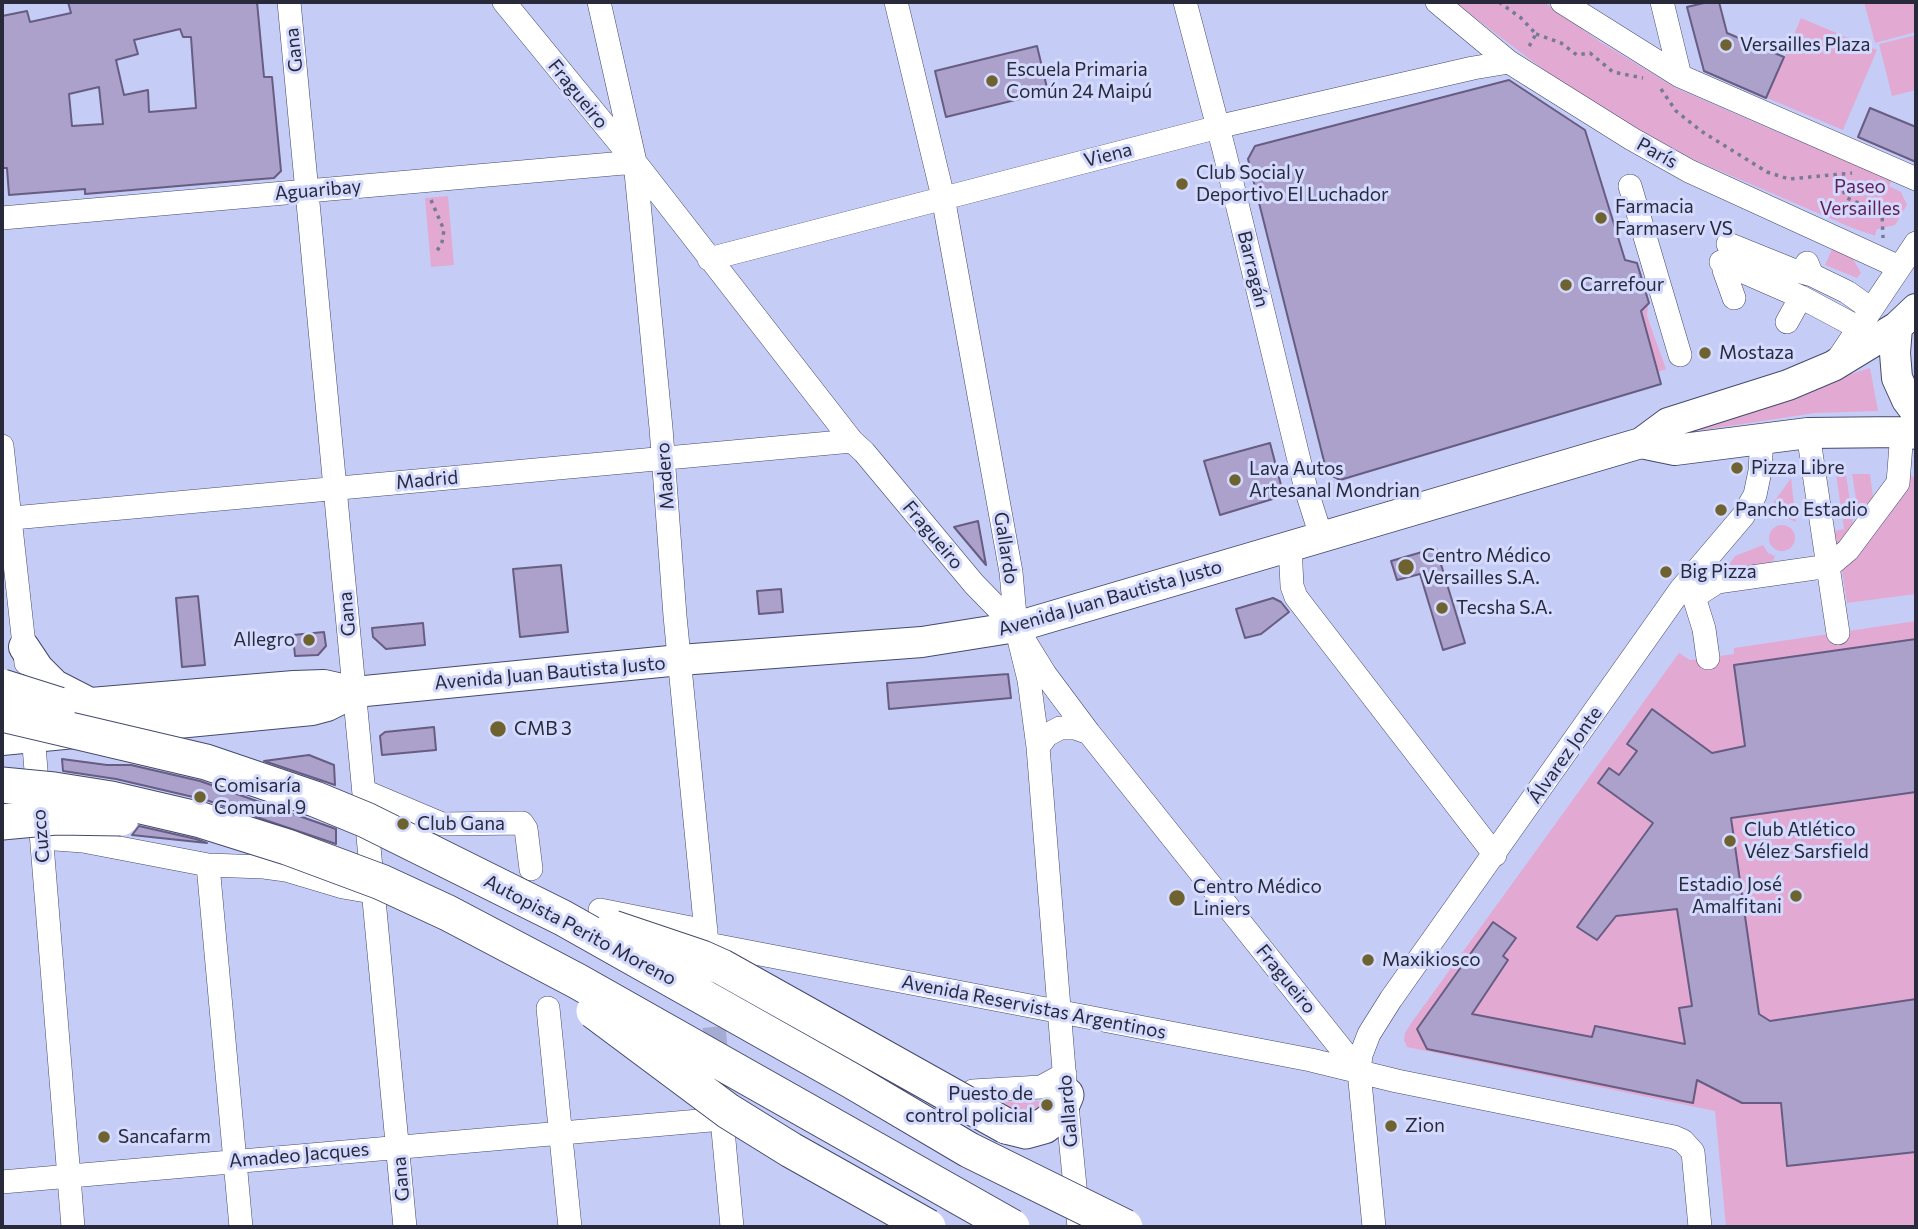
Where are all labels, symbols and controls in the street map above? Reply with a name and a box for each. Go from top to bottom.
street label: Gana [280,27,308,73]
place label: Versailles Plaza [1740,34,1870,56]
marker: Versailles Plaza [1718,37,1734,53]
street label: Fragueiro [543,55,613,133]
place label: Escuela Primaria Común 24 Maipú [1006,59,1152,103]
marker: Escuela Primaria Común 24 Maipú [984,73,1000,89]
street label: París [1633,133,1681,173]
street label: Viena [1082,138,1134,172]
place label: Club Social y Deportivo El Luchador [1196,162,1389,206]
street label: Aguaribay [274,175,362,205]
marker: Club Social y Deportivo El Luchador [1174,176,1190,192]
park label: Paseo Versailles [1820,176,1900,220]
place label: Farmacia Farmaserv VS [1615,196,1733,240]
marker: Farmacia Farmaserv VS [1593,210,1609,226]
street label: Barragán [1233,228,1273,310]
place label: Carrefour [1580,274,1664,296]
marker: Carrefour [1558,277,1574,293]
place label: Mostaza [1719,342,1794,364]
marker: Mostaza [1697,345,1713,361]
street label: Madero [651,442,679,510]
place label: Pizza Libre [1751,457,1845,479]
place label: Lava Autos Artesanal Mondrian [1249,458,1420,502]
marker: Pizza Libre [1729,460,1745,476]
street label: Madrid [395,466,459,494]
marker: Lava Autos Artesanal Mondrian [1227,472,1243,488]
street label: Fragueiro [898,496,968,574]
place label: Pancho Estadio [1735,499,1868,521]
marker: Pancho Estadio [1713,502,1729,518]
street label: Gallardo [989,510,1023,586]
place label: Centro Médico Versailles S.A. [1422,545,1551,589]
street label: Avenida Juan Bautista Justo [995,555,1225,641]
marker: Centro Médico Versailles S.A. [1396,557,1416,577]
place label: Big Pizza [1680,561,1757,583]
marker: Big Pizza [1658,564,1674,580]
street label: Gana [334,591,360,637]
place label: Tecsha S.A. [1456,597,1552,619]
marker: Tecsha S.A. [1434,600,1450,616]
place label: Allegro [233,629,295,651]
marker: Allegro [301,632,317,648]
street label: Avenida Juan Bautista Justo [433,652,667,694]
street label: Álvarez Jonte [1523,702,1607,808]
place label: CMB 3 [514,718,572,740]
marker: CMB 3 [488,719,508,739]
place label: Comisaría Comunal 9 [214,775,306,819]
marker: Comisaría Comunal 9 [192,789,208,805]
street label: Cuzco [27,808,55,864]
place label: Club Gana [417,813,505,835]
marker: Club Gana [395,816,411,832]
place label: Club Atlético Vélez Sarsfield [1744,819,1869,863]
marker: Club Atlético Vélez Sarsfield [1722,833,1738,849]
street label: Autopista Perito Moreno [480,870,680,990]
place label: Estadio José Amalfitani [1678,874,1782,918]
place label: Centro Médico Liniers [1193,876,1322,920]
marker: Centro Médico Liniers [1167,888,1187,908]
marker: Estadio José Amalfitani [1788,888,1804,904]
street label: Fragueiro [1251,940,1321,1018]
place label: Maxikiosco [1382,949,1481,971]
marker: Maxikiosco [1360,952,1376,968]
street label: Avenida Reservistas Argentinos [900,970,1168,1044]
street label: Gallardo [1053,1074,1083,1148]
place label: Puesto de control policial [905,1083,1033,1127]
marker: Puesto de control policial [1039,1097,1055,1113]
place label: Zion [1405,1115,1445,1137]
marker: Zion [1383,1118,1399,1134]
place label: Sancafarm [118,1126,211,1148]
marker: Sancafarm [96,1129,112,1145]
street label: Amadeo Jacques [228,1138,370,1172]
street label: Gana [388,1156,414,1202]

